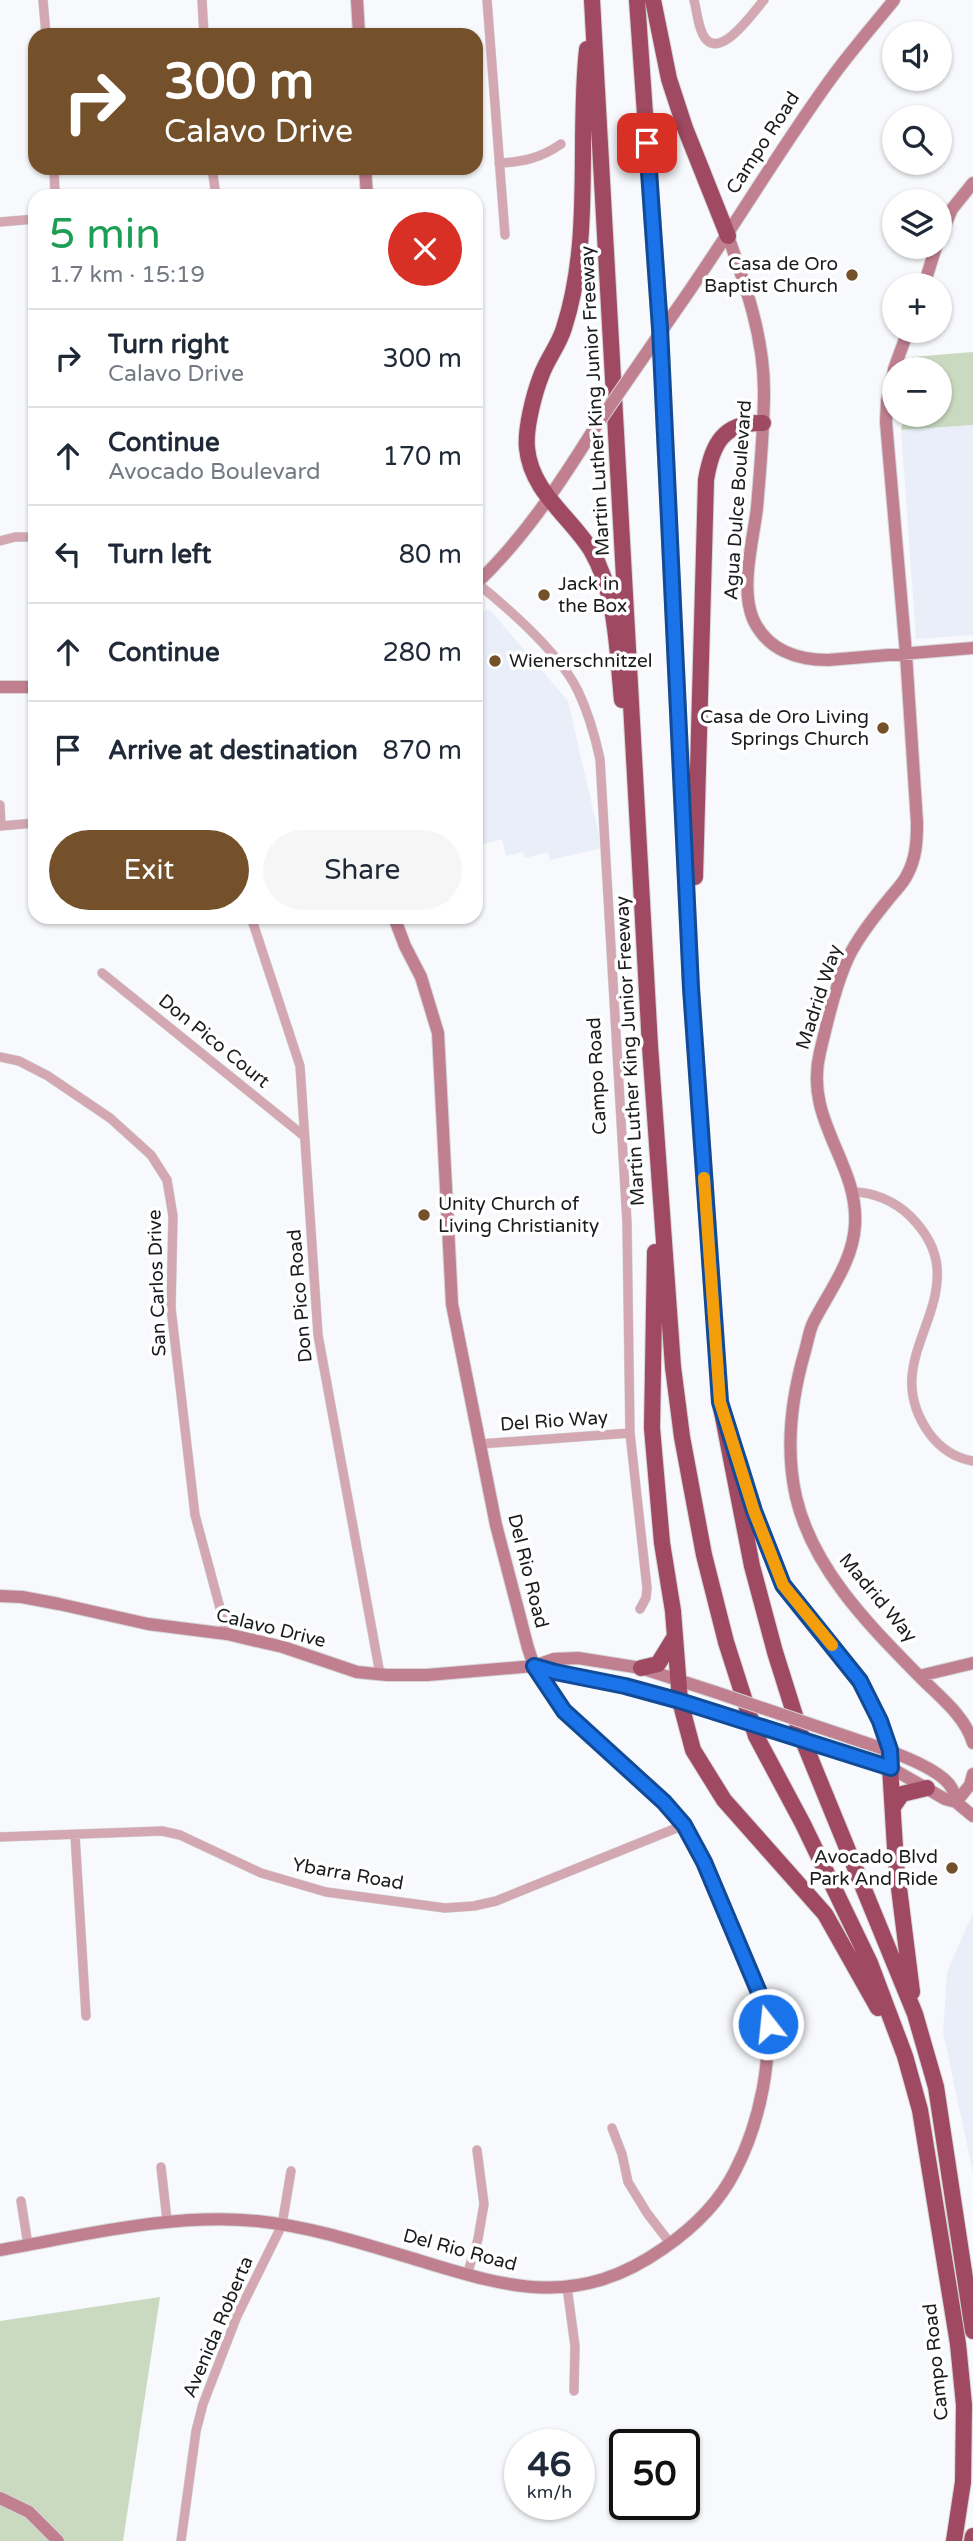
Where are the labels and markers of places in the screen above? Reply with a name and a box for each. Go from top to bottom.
pin [617,113,677,173]
place label: Casa de Oro Baptist Church [704,253,838,297]
marker: Casa de Oro Baptist Church [844,267,860,283]
place label: Jack in the Box [558,573,627,617]
marker: Jack in the Box [536,587,552,603]
place label: Wienerschnitzel [509,650,652,672]
marker: Wienerschnitzel [487,653,503,669]
place label: Casa de Oro Living Springs Church [700,706,869,750]
marker: Casa de Oro Living Springs Church [875,720,891,736]
place label: Unity Church of Living Christianity [438,1193,599,1237]
marker: Unity Church of Living Christianity [416,1207,432,1223]
place label: Avocado Blvd Park And Ride [809,1846,938,1890]
marker: Avocado Blvd Park And Ride [944,1860,960,1876]

